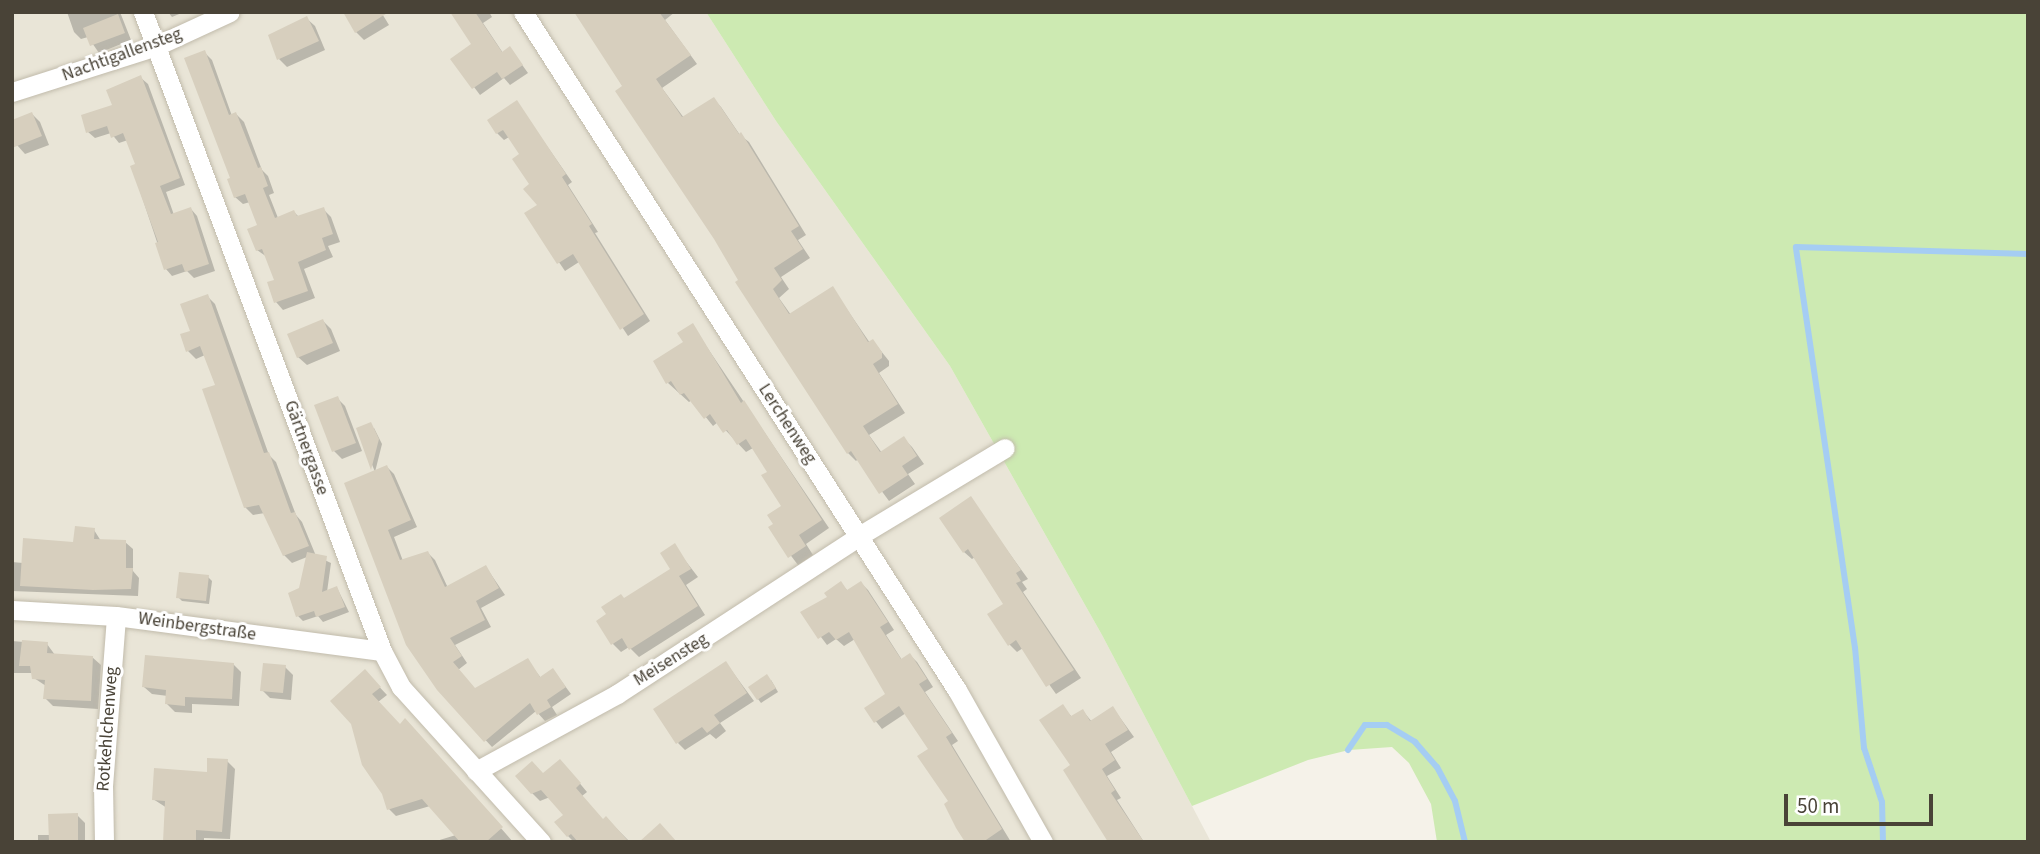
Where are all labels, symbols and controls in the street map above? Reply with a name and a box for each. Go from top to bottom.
street label: Nachtigallensteg [59,23,185,87]
street label: Lerchenweg [753,380,821,468]
street label: Gärtnergasse [279,398,333,498]
street label: Weinbergstraße [137,608,257,646]
street label: Meisensteg [630,629,712,691]
street label: Rotkehlchenweg [93,666,123,792]
scale bar [1788,780,1937,824]
text: 50 m [1797,791,1839,821]

